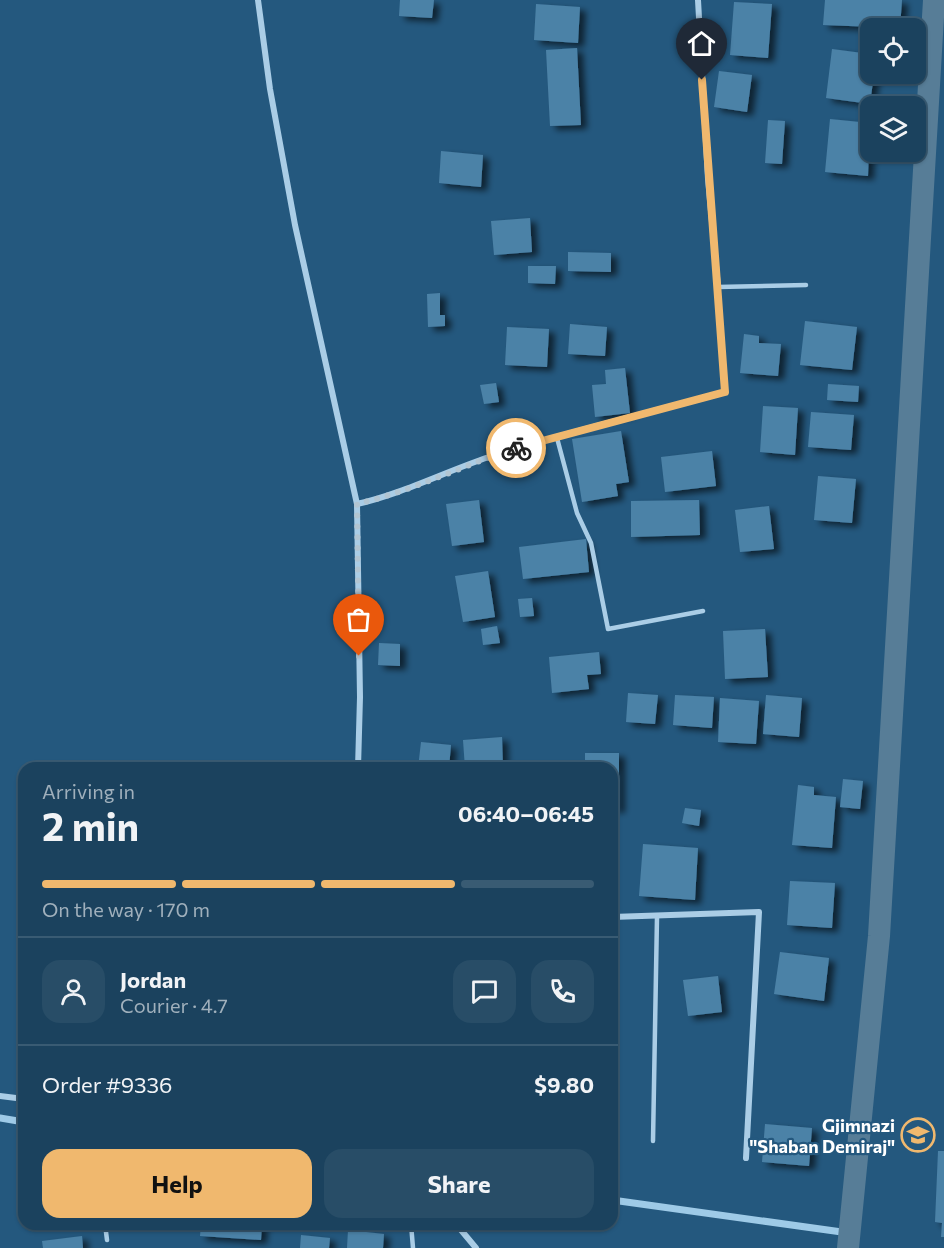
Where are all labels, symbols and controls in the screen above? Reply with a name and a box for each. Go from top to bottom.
pin [676,18,727,80]
map controls [860,18,926,162]
button: locate [860,18,926,84]
icon: home [685,27,718,60]
button: layers [860,96,926,162]
courier [486,418,546,478]
icon: bike [500,432,533,465]
pin [333,594,384,656]
icon: bag [342,603,375,636]
text: Arriving in [42,779,135,803]
text: 06:40–06:45 [458,800,594,827]
text: 2 min [42,801,139,849]
text: On the way · 170 m [42,897,210,921]
button: person [42,960,105,1023]
button: chat [453,960,516,1023]
button: phone [531,960,594,1023]
text: Jordan [120,966,186,993]
text: Courier · 4.7 [120,993,228,1017]
text: Order #9336 [42,1071,172,1098]
text: $9.80 [534,1071,594,1098]
place label: Gjimnazi "Shaban Demiraj" [749,1114,895,1157]
school or university icon: Gjimnazi "Shaban Demiraj" [900,1117,936,1153]
button: Help [42,1149,312,1218]
button: Share [324,1149,594,1218]

